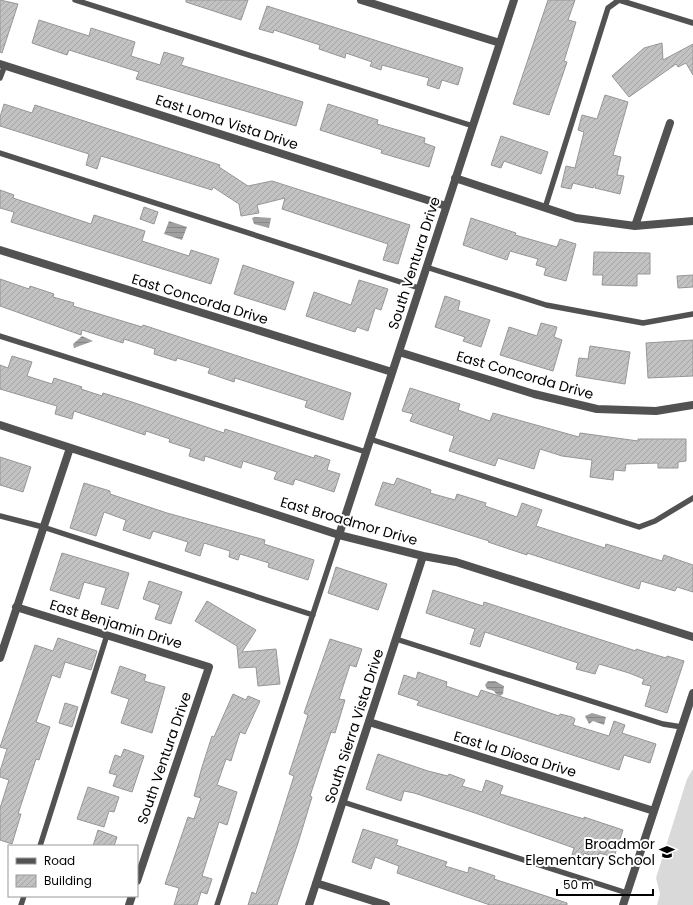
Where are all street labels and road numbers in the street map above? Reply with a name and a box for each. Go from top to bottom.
street label: East Loma Vista Drive [153,89,301,155]
street label: South Ventura Drive [383,194,445,332]
street label: East Concorda Drive [129,269,271,329]
street label: East Concorda Drive [454,346,596,404]
street label: East Broadmor Drive [278,492,420,550]
street label: East Benjamin Drive [47,594,185,654]
street label: South Sierra Vista Drive [320,646,389,806]
street label: South Ventura Drive [132,689,196,827]
street label: East la Diosa Drive [451,726,579,782]

